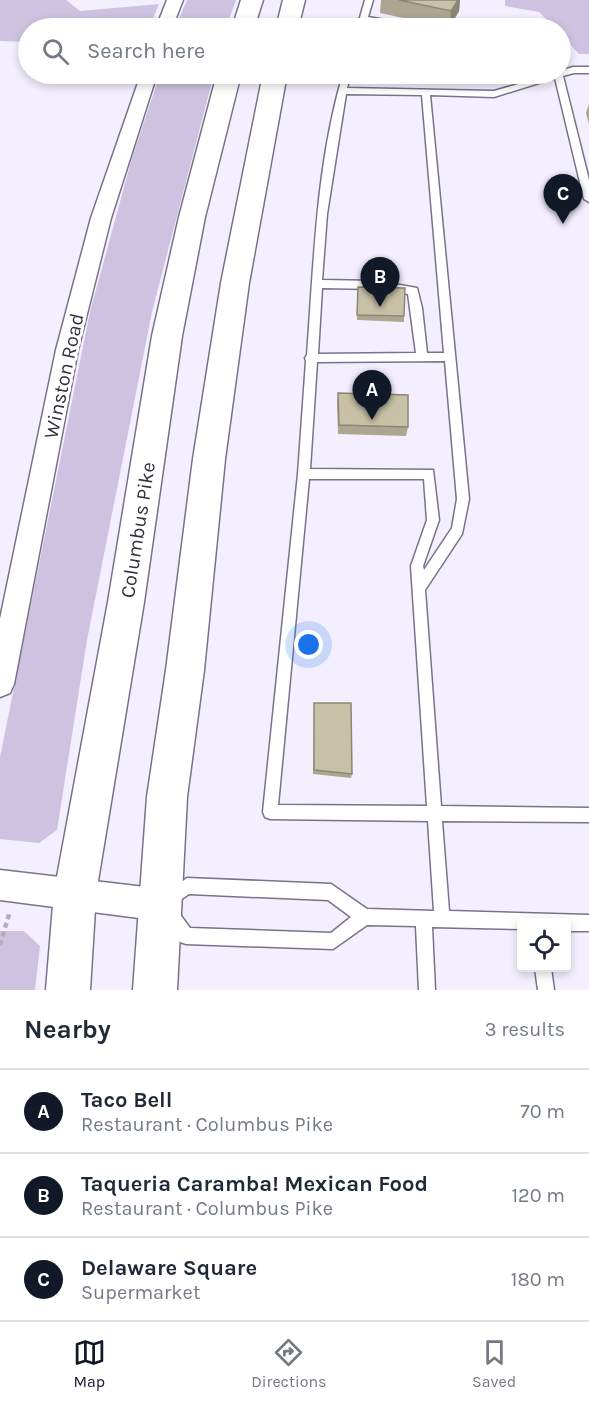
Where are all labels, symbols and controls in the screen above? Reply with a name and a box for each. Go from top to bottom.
search box [18,18,571,84]
icon: search [39,35,72,68]
text: Search here [87,38,205,64]
pin: C [544,174,582,224]
pin: B [360,258,400,307]
street label: Winston Road [39,311,89,441]
pin: A [352,370,392,420]
street label: Columbus Pike [116,460,160,600]
your location [294,630,323,659]
map controls [517,918,571,972]
button: locate [517,918,571,972]
text: Nearby [24,1014,111,1045]
text: 3 results [485,1018,565,1041]
text: Taco Bell [81,1087,172,1113]
text: A [37,1100,50,1123]
text: 70 m [520,1100,565,1123]
text: Restaurant · Columbus Pike [81,1113,333,1136]
text: Taqueria Caramba! Mexican Food [81,1171,428,1197]
text: B [37,1184,50,1207]
text: 120 m [511,1184,565,1207]
text: Restaurant · Columbus Pike [81,1197,333,1220]
text: Delaware Square [81,1255,257,1281]
text: C [37,1268,50,1291]
text: 180 m [511,1268,565,1291]
text: Supermarket [81,1281,200,1304]
tab: Map [73,1336,106,1391]
tab: Directions [251,1336,326,1391]
tab: Saved [472,1336,516,1391]

